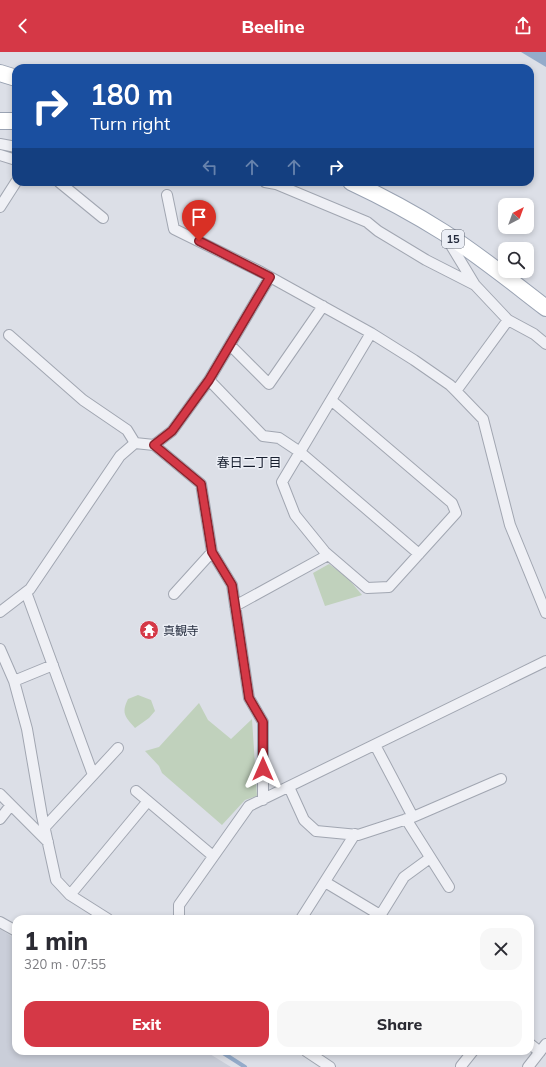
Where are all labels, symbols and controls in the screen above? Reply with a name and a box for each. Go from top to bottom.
icon: back [12,15,34,37]
text: Beeline [241,15,305,38]
icon: share [512,15,534,37]
text: 180 m [90,77,173,112]
icon: right [24,80,76,132]
text: Turn right [90,112,170,135]
icon: left [199,156,221,178]
icon: ahead [241,156,263,178]
icon: ahead [283,156,305,178]
icon: right [325,156,347,178]
north arrow [498,198,534,234]
map controls [498,198,534,278]
pin [182,200,216,241]
icon: arrive [188,206,210,228]
road number: 15 [442,230,464,248]
button: search [498,242,534,278]
district label: 春日二丁目 [216,454,282,470]
temple icon: 真観寺 [138,619,160,641]
place label: 真観寺 [163,623,199,638]
position arrow [242,748,284,790]
text: 1 min [24,926,88,956]
button: close [480,928,522,970]
text: 320 m · 07:55 [24,956,106,972]
button: Exit [24,1001,269,1047]
button: Share [277,1001,522,1047]

